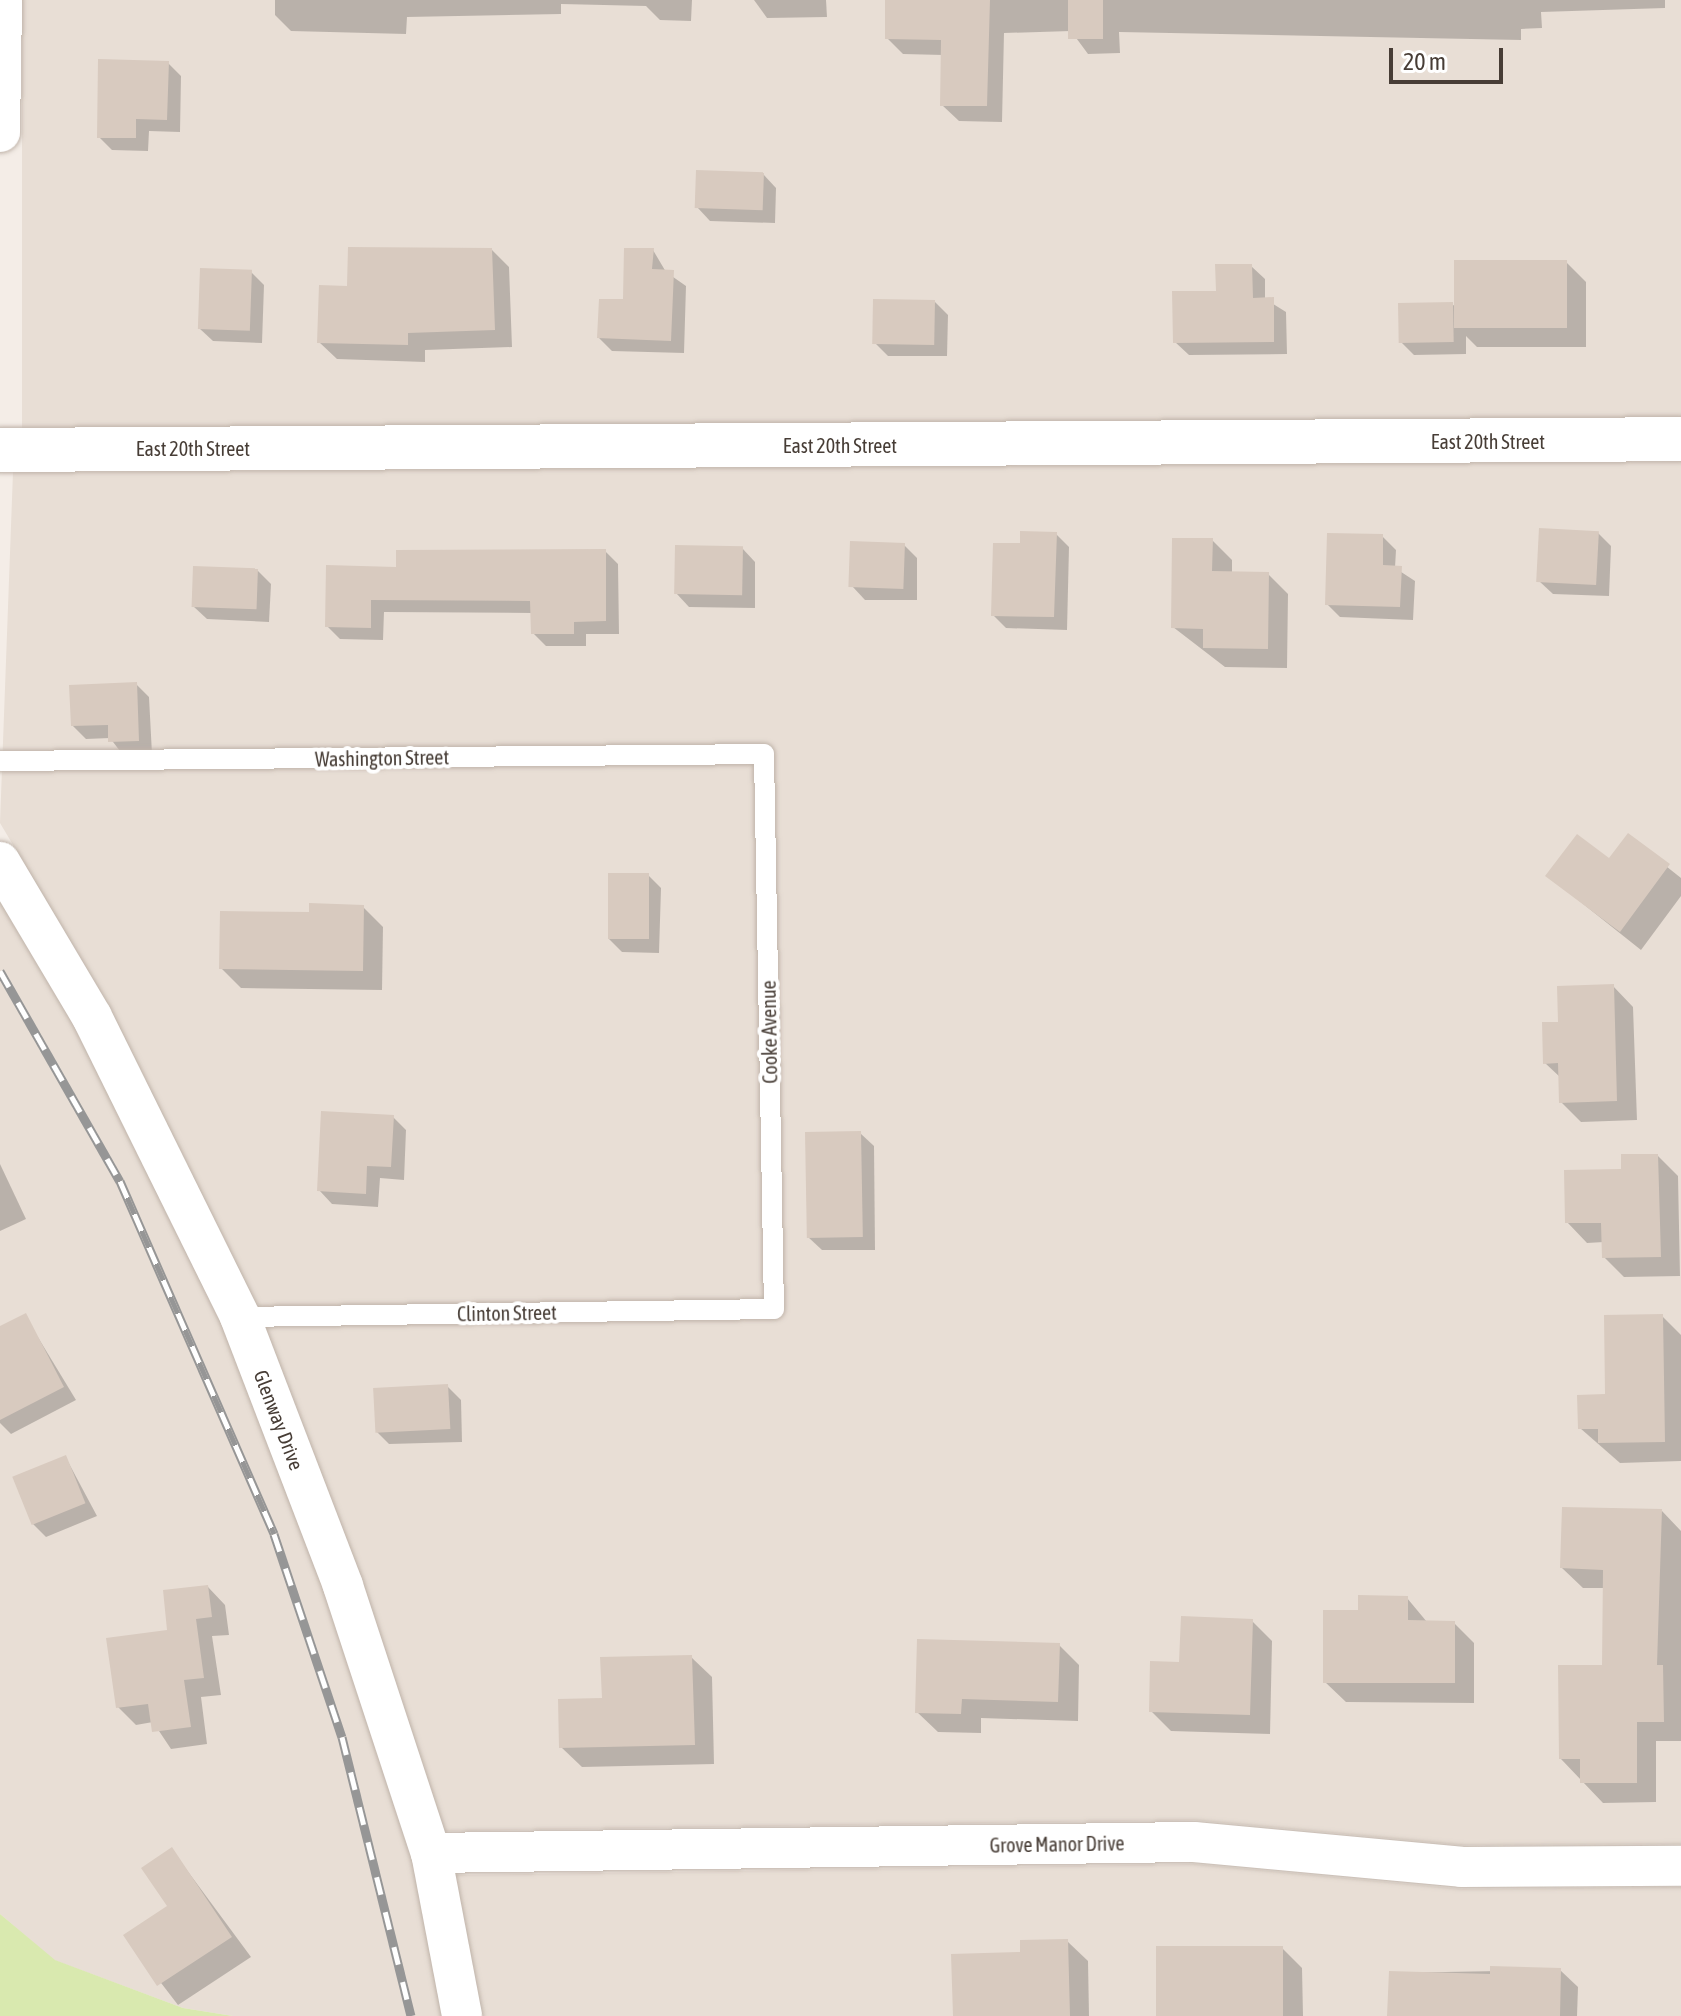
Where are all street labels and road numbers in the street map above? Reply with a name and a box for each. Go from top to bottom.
street label: East 20th Street [1431,429,1545,453]
street label: East 20th Street [783,433,897,457]
street label: East 20th Street [136,436,250,460]
street label: Washington Street [315,745,449,771]
street label: Cooke Avenue [756,980,782,1084]
street label: Clinton Street [457,1300,557,1326]
street label: Glenway Drive [249,1367,309,1473]
street label: Grove Manor Drive [989,1831,1125,1857]

